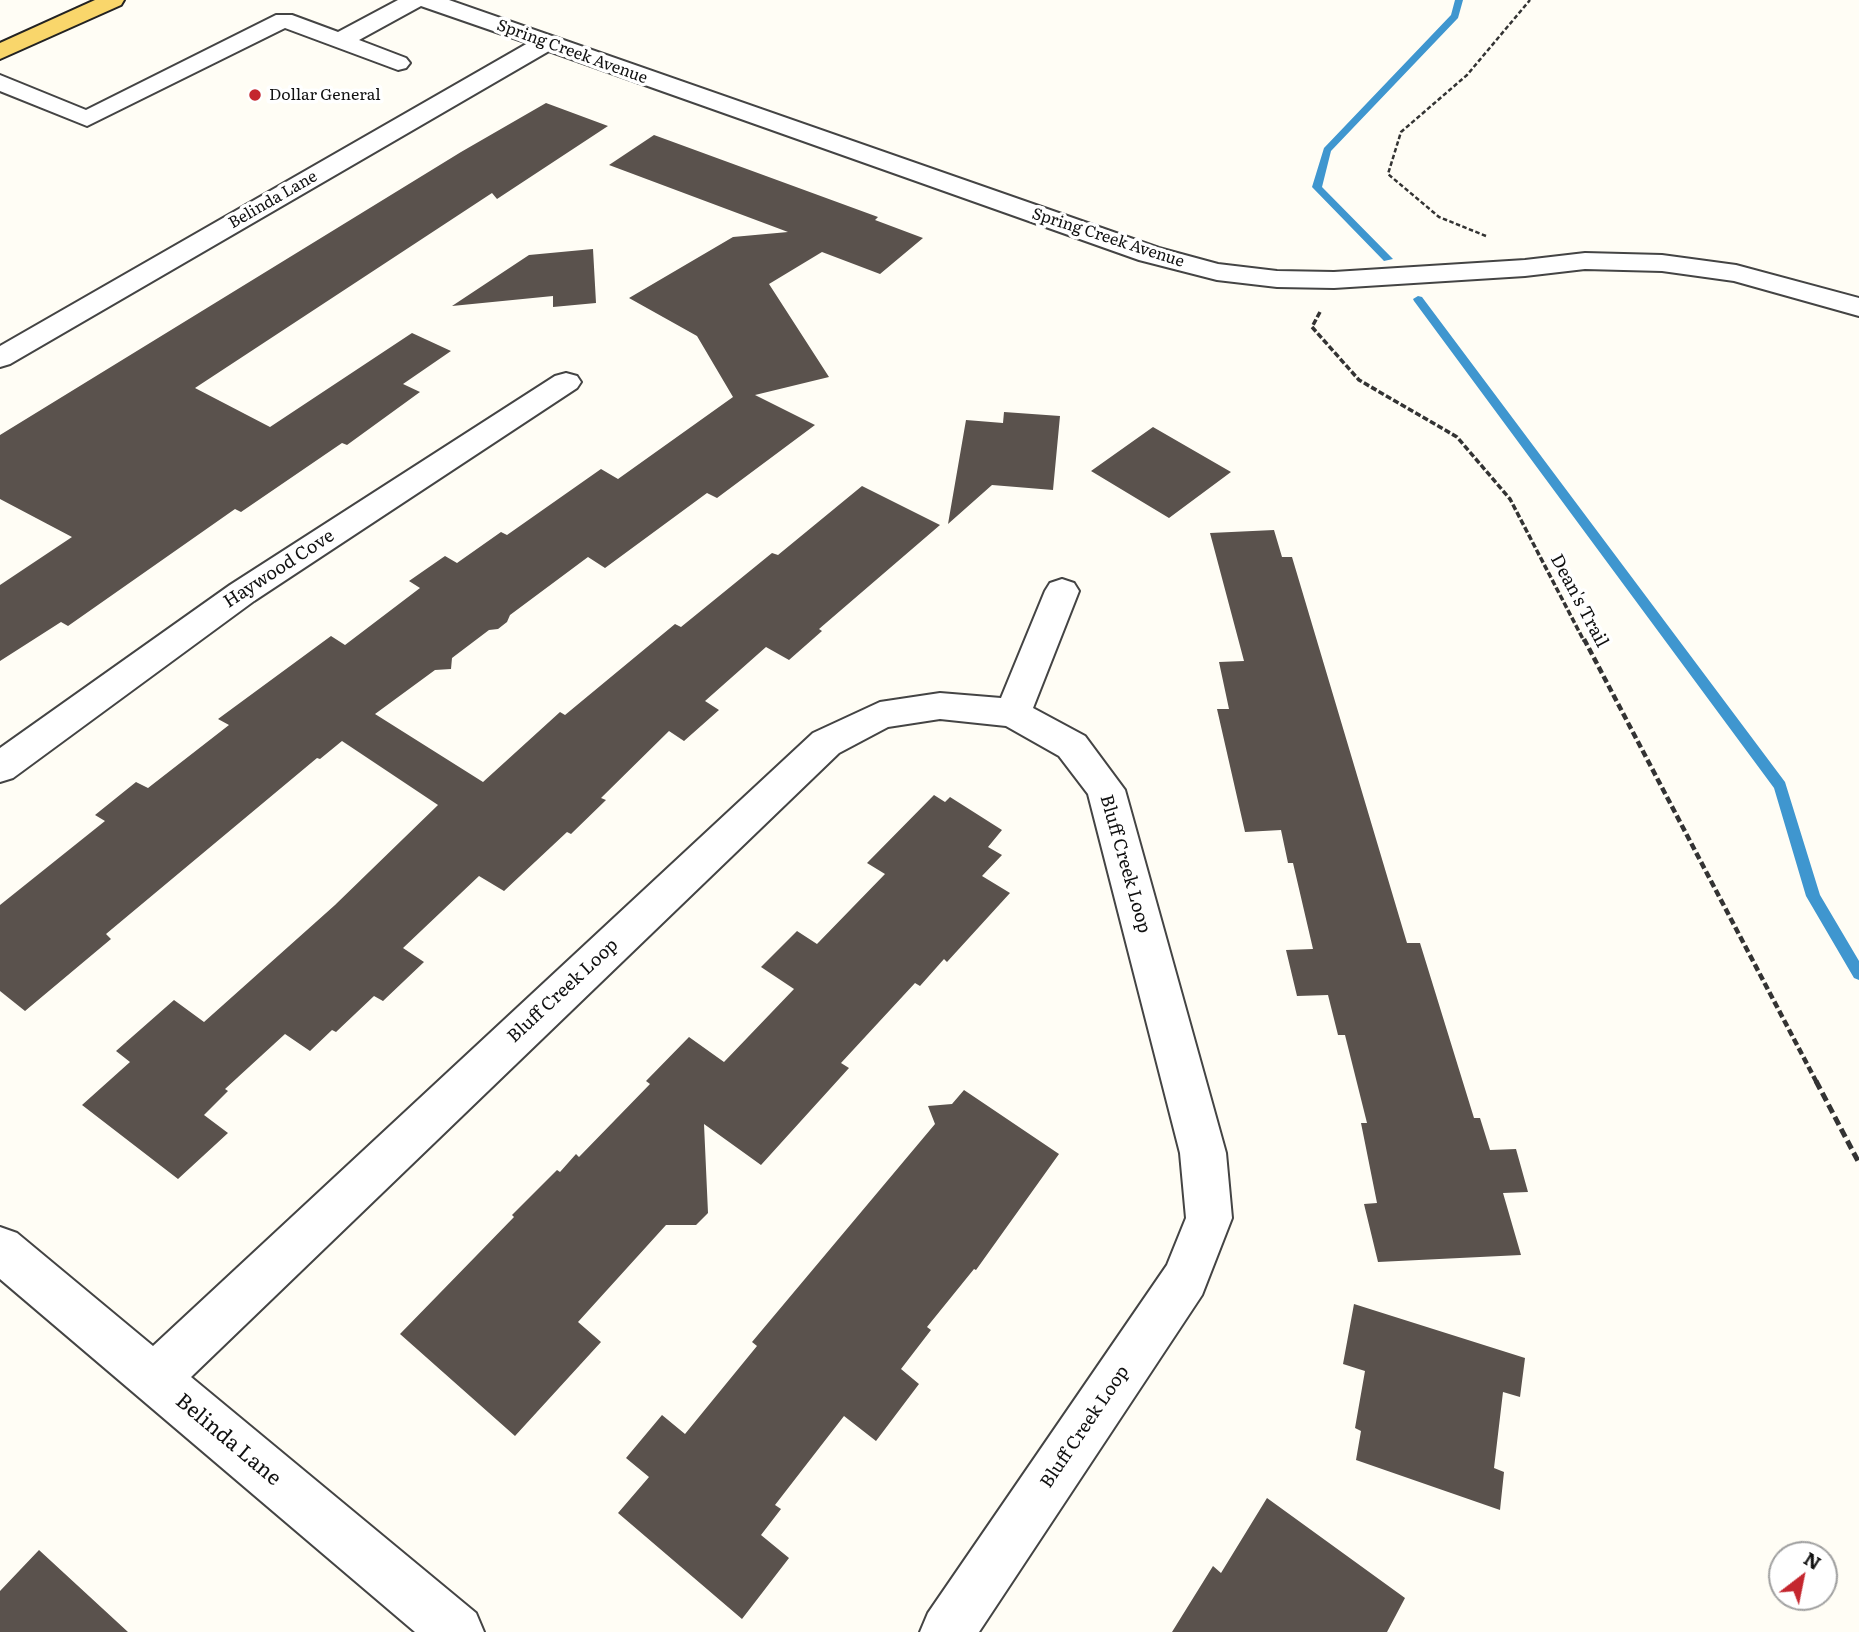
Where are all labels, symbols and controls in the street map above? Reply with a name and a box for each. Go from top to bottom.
street label: Spring Creek Avenue [494,16,650,88]
place label: Dollar General [269,85,381,105]
marker: Dollar General [247,87,263,103]
street label: Belinda Lane [225,167,321,233]
street label: Spring Creek Avenue [1029,204,1187,272]
street label: Haywood Cove [220,525,338,613]
street label: Dean's Trail [1545,551,1613,651]
street label: Bluff Creek Loop [1095,792,1155,936]
street label: Bluff Creek Loop [503,934,623,1048]
street label: Bluff Creek Loop [1036,1362,1134,1492]
street label: Belinda Lane [170,1389,286,1491]
north arrow [1768,1541,1838,1611]
text: N [1799,1544,1827,1576]

